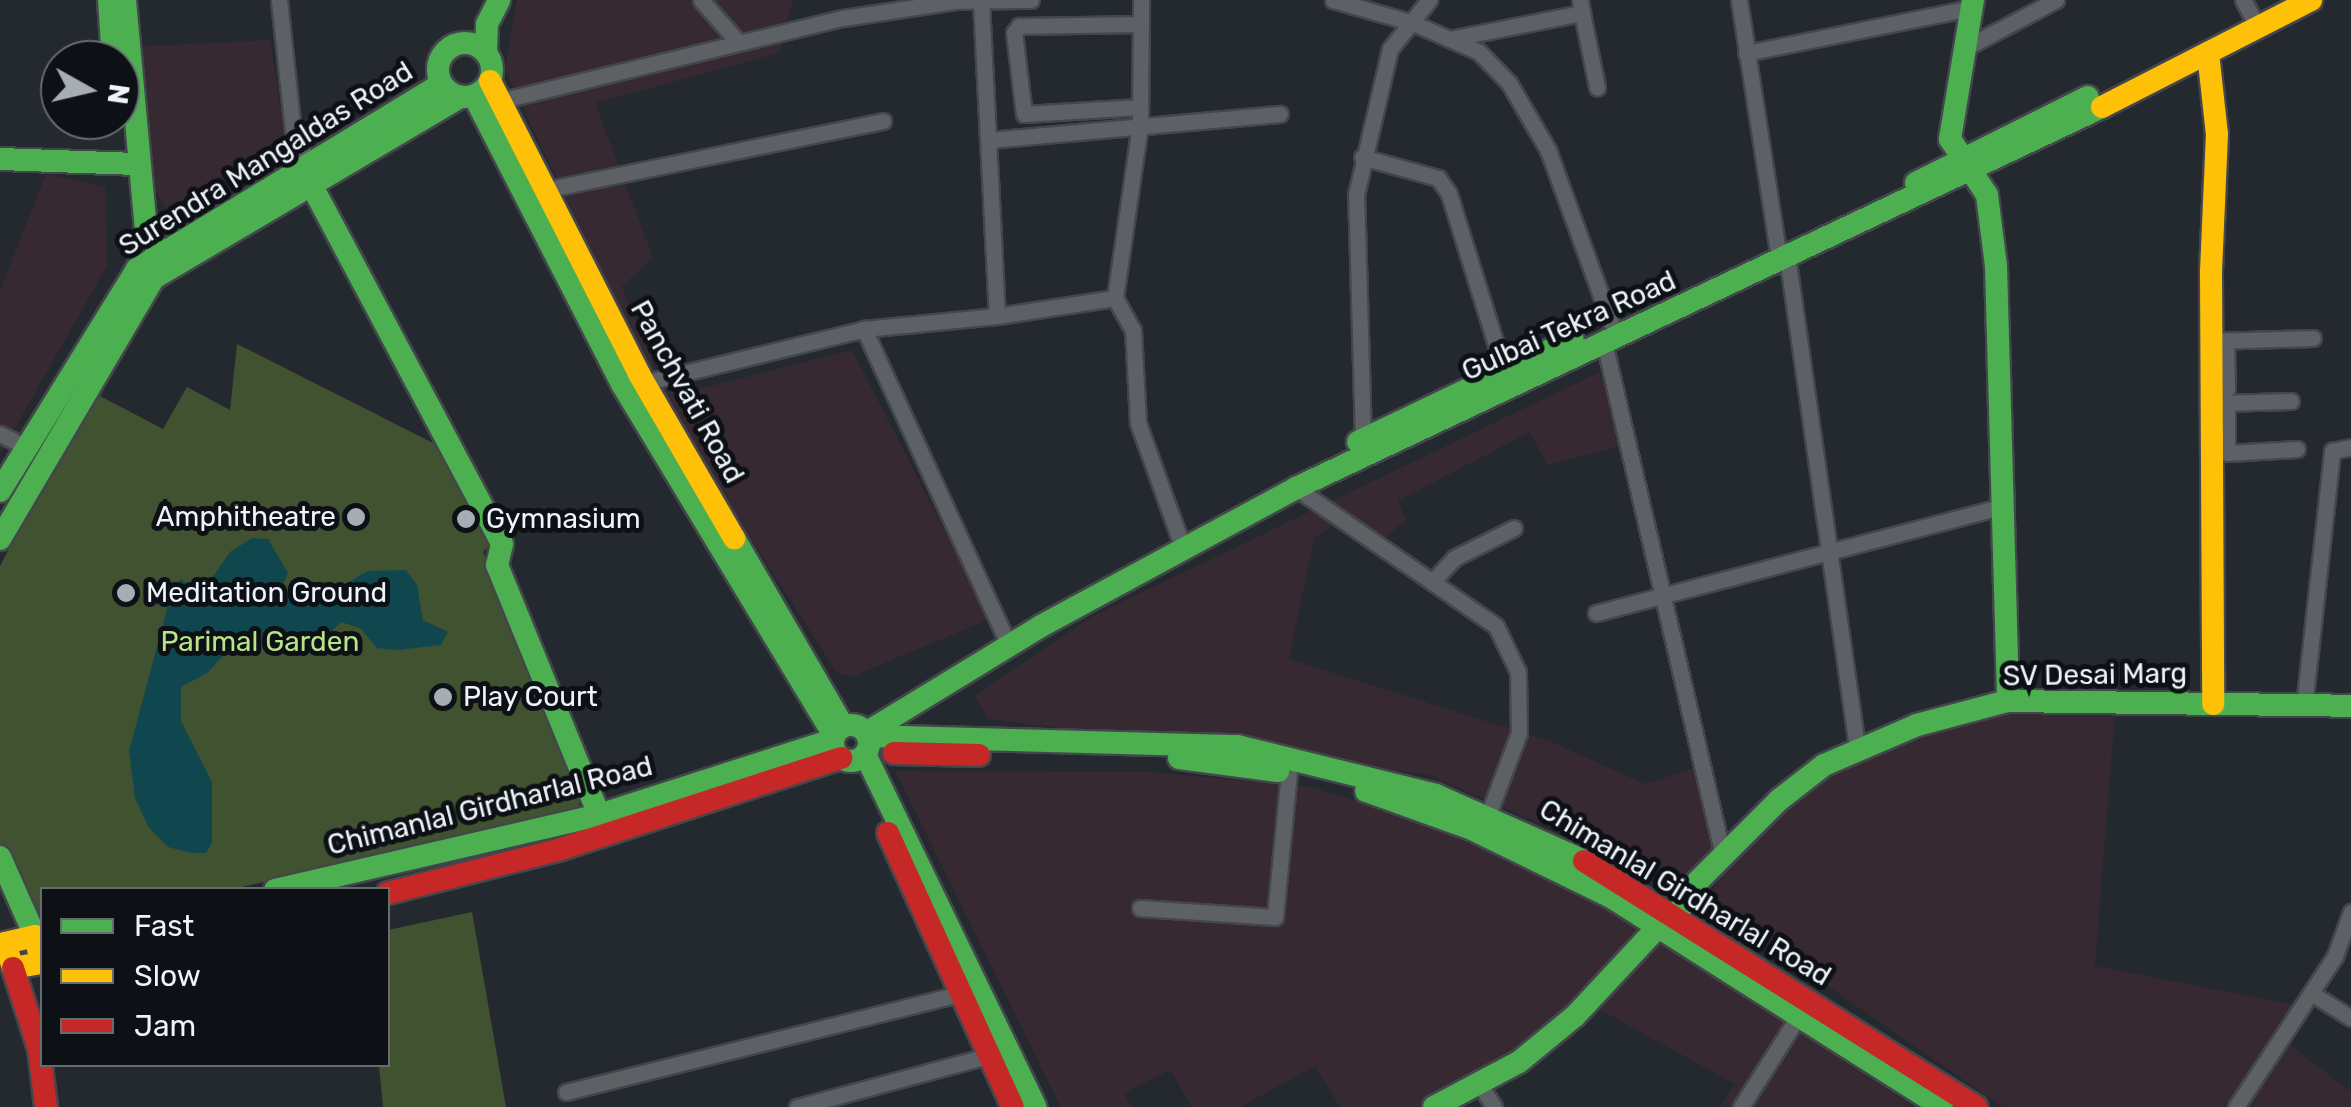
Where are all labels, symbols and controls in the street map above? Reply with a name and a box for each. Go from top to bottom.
north arrow [40,40,140,140]
street label: Surendra Mangaldas Road [113,55,419,263]
text: N [100,82,136,106]
street label: Gulbai Tekra Road [1457,264,1681,388]
street label: Panchvati Road [623,295,751,489]
place label: Amphitheatre [156,500,336,534]
place label: Gymnasium [486,502,641,536]
marker: Amphitheatre [345,506,367,528]
marker: Gymnasium [455,508,477,530]
place label: Meditation Ground [146,576,387,610]
marker: Meditation Ground [115,582,137,604]
park label: Parimal Garden [161,625,359,659]
street label: SV Desai Marg [2002,657,2188,693]
place label: Play Court [463,680,598,714]
marker: Play Court [432,686,454,708]
street label: Chimanlal Girdharlal Road [324,749,656,863]
street label: Chimanlal Girdharlal Road [1533,793,1837,993]
legend [40,887,390,1067]
text: Fast [134,908,194,944]
text: Slow [134,958,201,994]
text: Jam [134,1008,196,1044]

